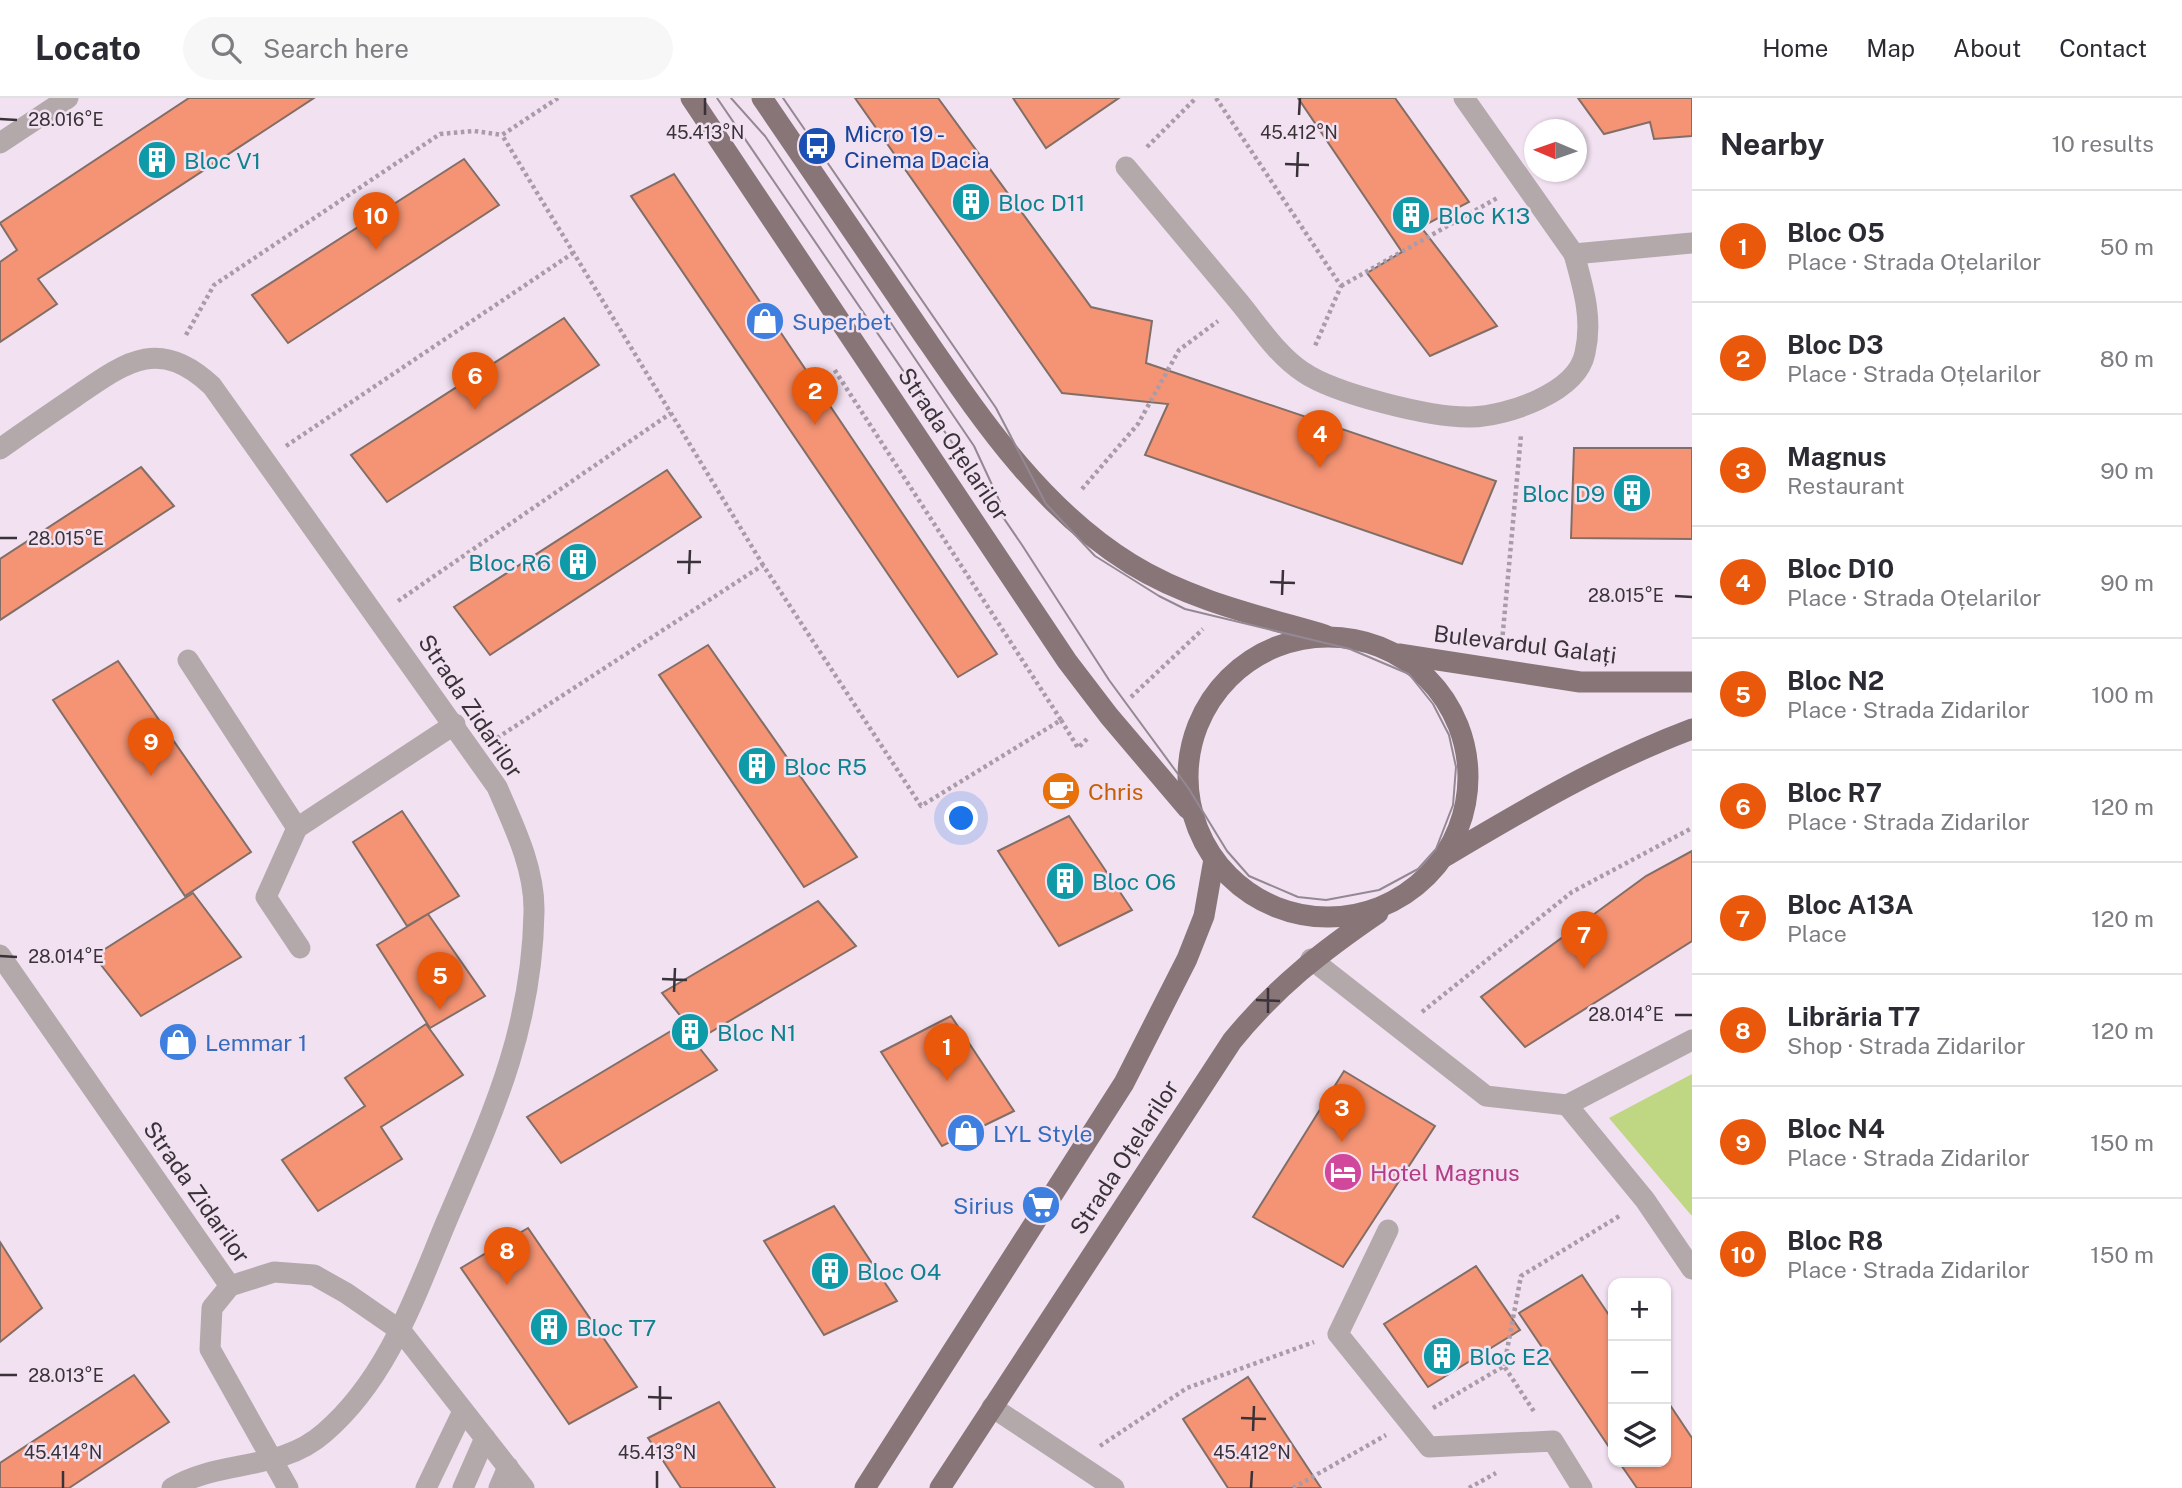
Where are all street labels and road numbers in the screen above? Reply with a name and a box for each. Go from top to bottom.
street label: Strada Oțelarilor [893,362,1015,526]
street label: Bulevardul Galați [1432,619,1618,669]
street label: Strada Zidarilor [413,629,529,783]
street label: Strada Oțelarilor [1064,1075,1184,1239]
street label: Strada Zidarilor [138,1116,256,1268]

